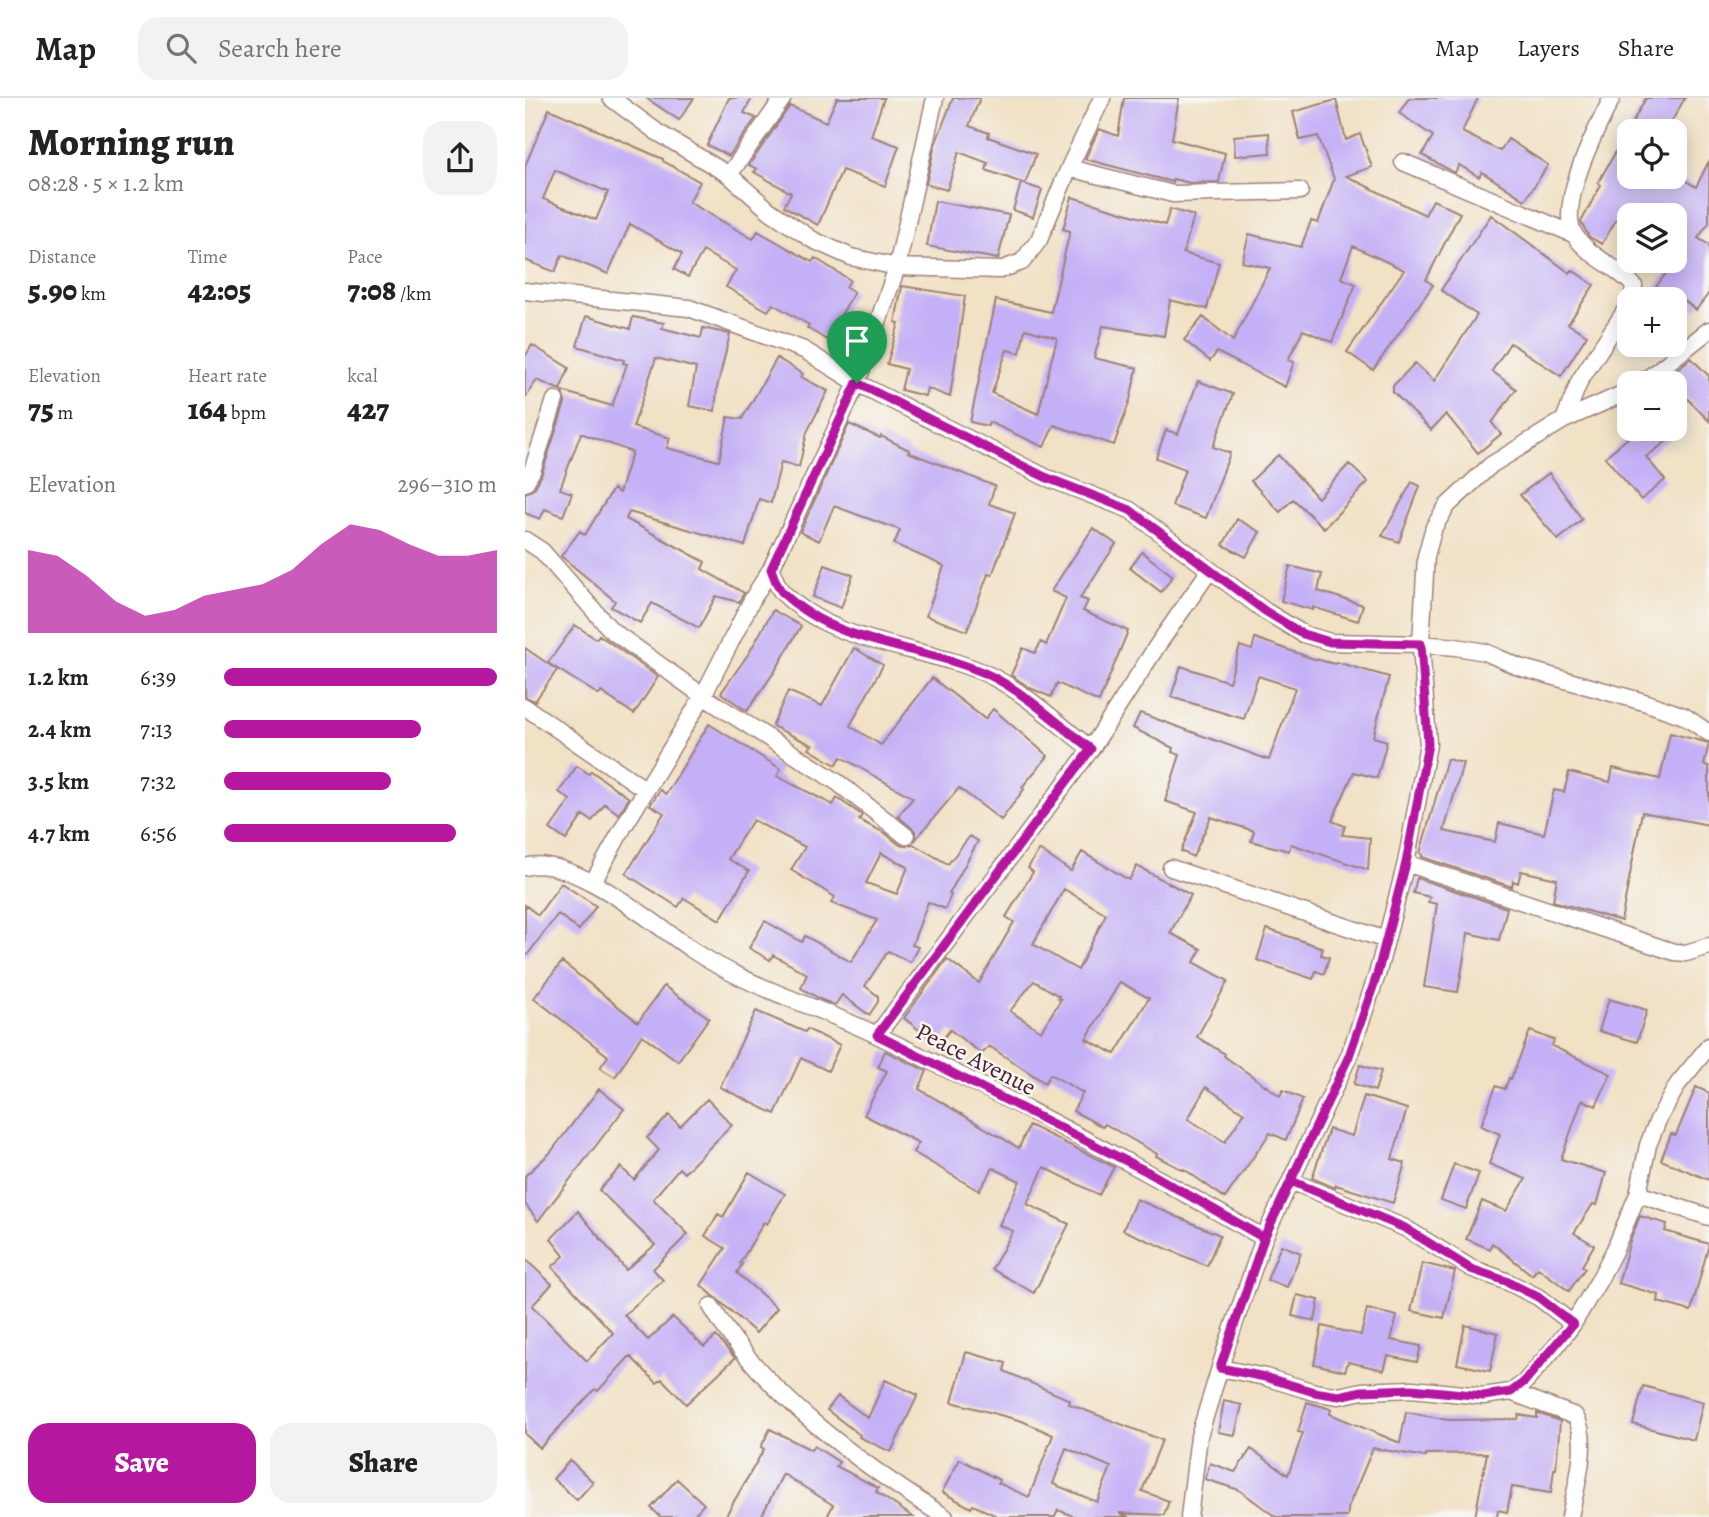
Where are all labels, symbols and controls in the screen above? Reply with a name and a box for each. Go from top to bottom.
search box [138,17,628,80]
text: Map [35,26,96,71]
icon: search [162,29,200,67]
text: Search here [218,31,342,66]
text: Map [1435,32,1479,64]
text: Layers [1517,32,1580,64]
text: Share [1618,32,1674,64]
text: Morning run [28,116,235,168]
map controls [1617,119,1687,441]
button: locate [1617,119,1687,189]
button: share [423,121,497,195]
text: 08:28 · 5 × 1.2 km [28,168,184,199]
button: layers [1617,203,1687,273]
text: Distance [28,244,96,270]
text: Time [188,244,227,270]
text: Pace [347,244,383,270]
text: 5.90 [28,270,77,310]
text: 42:05 [188,270,251,310]
text: 7:08 [347,270,396,310]
text: km [77,281,106,307]
text: /km [396,281,432,307]
button: + [1617,287,1687,357]
pin [827,311,887,383]
icon: arrive [838,322,876,360]
text: Elevation [28,363,101,389]
text: Heart rate [188,363,267,389]
text: kcal [347,363,378,389]
button: − [1617,371,1687,441]
text: 75 [28,389,54,429]
text: 164 [188,389,227,429]
text: 427 [347,389,389,429]
text: m [54,400,73,426]
text: bpm [227,400,266,426]
text: Elevation [28,469,116,500]
text: 296–310 m [398,469,497,500]
text: 1.2 km [28,662,89,693]
text: 6:39 [140,662,176,693]
text: 2.4 km [28,714,91,745]
text: 7:13 [140,714,173,745]
text: 3.5 km [28,766,89,797]
text: 7:32 [140,766,176,797]
text: 4.7 km [28,818,90,849]
text: 6:56 [140,818,177,849]
street label: Peace Avenue [910,1015,1042,1103]
button: Save [28,1423,256,1503]
button: Share [270,1423,497,1503]

